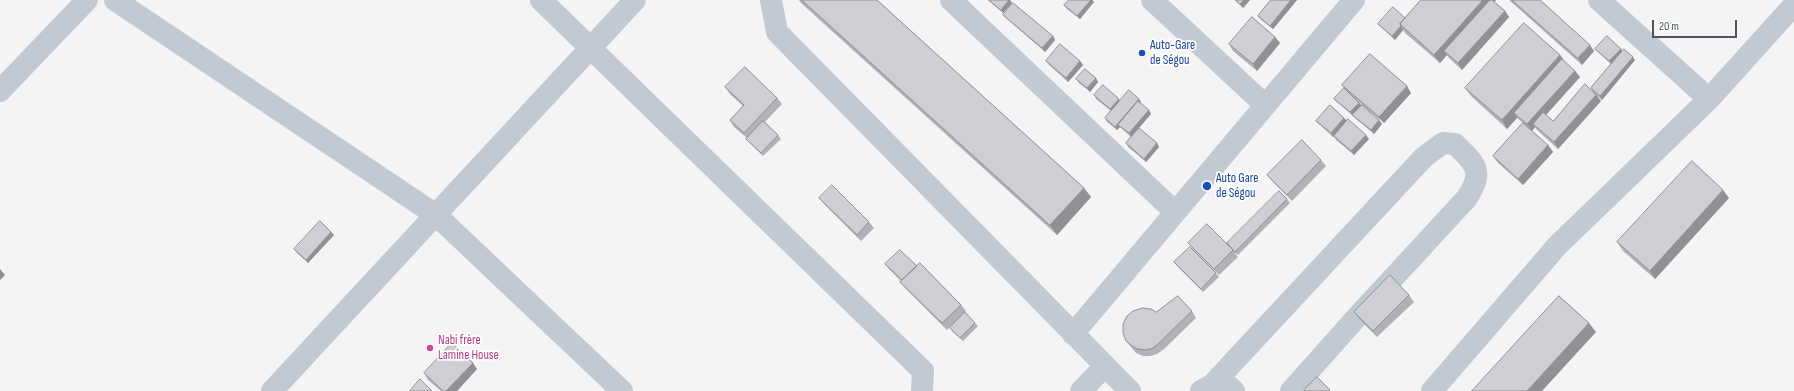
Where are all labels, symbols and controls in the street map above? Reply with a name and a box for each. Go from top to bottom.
scale bar [1654,12,1739,38]
text: 20 m [1659,19,1679,34]
place label: Auto-Gare de Ségou [1150,38,1195,69]
marker: Auto-Gare de Ségou [1137,48,1147,58]
place label: Auto Gare de Ségou [1216,171,1258,202]
marker: Auto Gare de Ségou [1201,180,1213,192]
place label: Nabi frère Lamine House [438,333,499,364]
marker: Nabi frère Lamine House [425,343,435,353]

